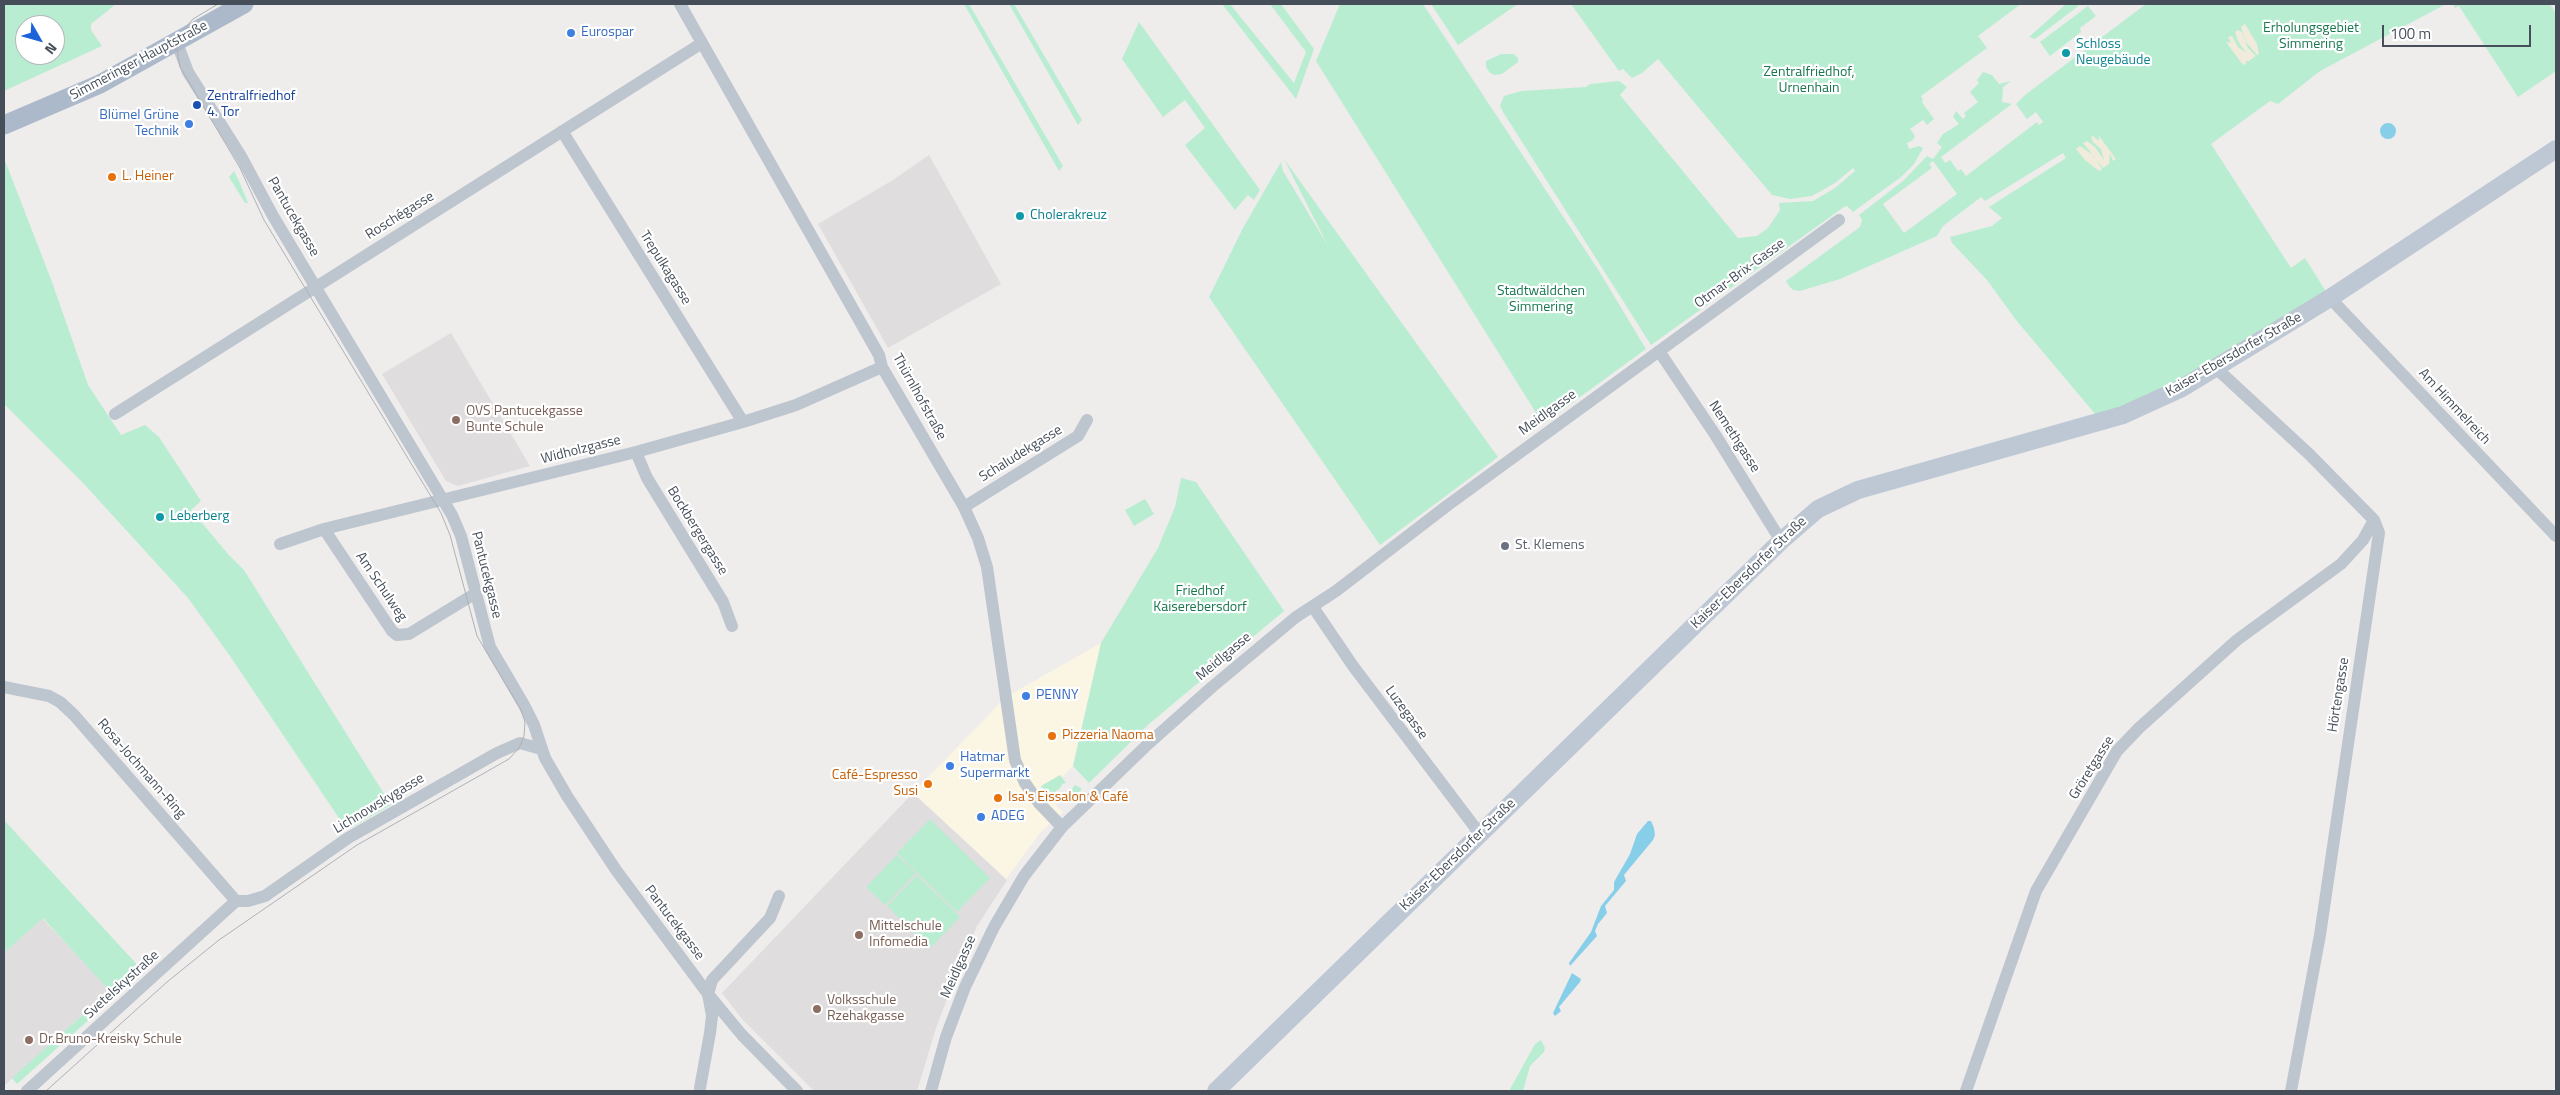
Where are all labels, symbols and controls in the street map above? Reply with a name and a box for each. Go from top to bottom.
north arrow [15,15,65,65]
scale bar [2385,15,2534,47]
street label: Simmeringer Hauptstraße [67,18,211,104]
park label: Erholungsgebiet Simmering [2263,21,2359,54]
text: 100 m [2390,22,2431,45]
place label: Eurospar [581,25,634,41]
marker: Eurospar [565,27,577,39]
place label: Schloss Neugebäude [2076,37,2150,70]
text: N [40,39,63,59]
marker: Schloss Neugebäude [2060,47,2072,59]
park label: Zentralfriedhof, Urnenhain [1763,65,1855,98]
place label: Zentralfriedhof 4. Tor [207,89,295,121]
marker: Zentralfriedhof 4. Tor [191,99,203,111]
place label: Blümel Grüne Technik [99,108,179,140]
marker: Blümel Grüne Technik [183,118,195,130]
place label: L. Heiner [122,169,174,185]
marker: L. Heiner [106,171,118,183]
street label: Pantucekgasse [263,174,323,260]
street label: Roschégasse [363,188,437,244]
place label: Cholerakreuz [1030,208,1107,224]
marker: Cholerakreuz [1014,210,1026,222]
street label: Trepulkagasse [636,228,694,308]
street label: Otmar-Brix-Gasse [1692,236,1788,312]
park label: Stadtwäldchen Simmering [1497,284,1585,316]
street label: Kaiser-Ebersdorfer Straße [2163,309,2305,401]
street label: Thürnlhofstraße [888,351,950,443]
street label: Am Himmelreich [2415,366,2493,448]
street label: Meidlgasse [1516,387,1580,439]
street label: Nemethgasse [1705,398,1763,476]
place label: OVS Pantucekgasse Bunte Schule [466,404,583,437]
marker: OVS Pantucekgasse Bunte Schule [450,414,462,426]
street label: Schaludekgasse [977,422,1065,486]
street label: Widholzgasse [539,432,623,468]
street label: Bockbergergasse [663,484,731,578]
place label: Leberberg [170,509,229,525]
marker: Leberberg [154,511,166,523]
street label: Kaiser-Ebersdorfer Straße [1688,513,1810,633]
street label: Pantucekgasse [467,530,505,620]
place label: St. Klemens [1515,538,1585,554]
marker: St. Klemens [1499,540,1511,552]
street label: Am Schulweg [352,549,410,625]
park label: Friedhof Kaiserebersdorf [1153,584,1247,616]
street label: Meidlgasse [1193,629,1255,685]
street label: Hörtengasse [2325,656,2353,734]
street label: Luzegasse [1381,683,1431,743]
place label: PENNY [1036,688,1079,704]
marker: PENNY [1020,690,1032,702]
street label: Rosa-Jochmann-Ring [93,716,189,822]
place label: Pizzeria Naoma [1062,728,1154,744]
marker: Pizzeria Naoma [1046,730,1058,742]
street label: Gröretgasse [2066,733,2118,803]
place label: Hatmar Supermarkt [960,750,1029,782]
marker: Hatmar Supermarkt [944,760,956,772]
place label: Café-Espresso Susi [832,768,918,800]
street label: Lichnowskygasse [331,770,427,838]
marker: Café-Espresso Susi [922,778,934,790]
place label: Isa's Eissalon & Café [1008,790,1128,806]
marker: Isa's Eissalon & Café [992,792,1004,804]
street label: Kaiser-Ebersdorfer Straße [1397,795,1519,915]
place label: ADEG [991,809,1025,825]
marker: ADEG [975,811,987,823]
street label: Pantucekgasse [641,882,707,964]
place label: Mittelschule Infomedia [869,919,942,952]
marker: Mittelschule Infomedia [853,929,865,941]
street label: Meidlgasse [938,933,980,1001]
street label: Svetelskystraße [81,947,163,1023]
place label: Volksschule Rzehakgasse [827,993,904,1026]
marker: Volksschule Rzehakgasse [811,1003,823,1015]
place label: Dr.Bruno-Kreisky Schule [39,1032,182,1048]
marker: Dr.Bruno-Kreisky Schule [23,1034,35,1046]

